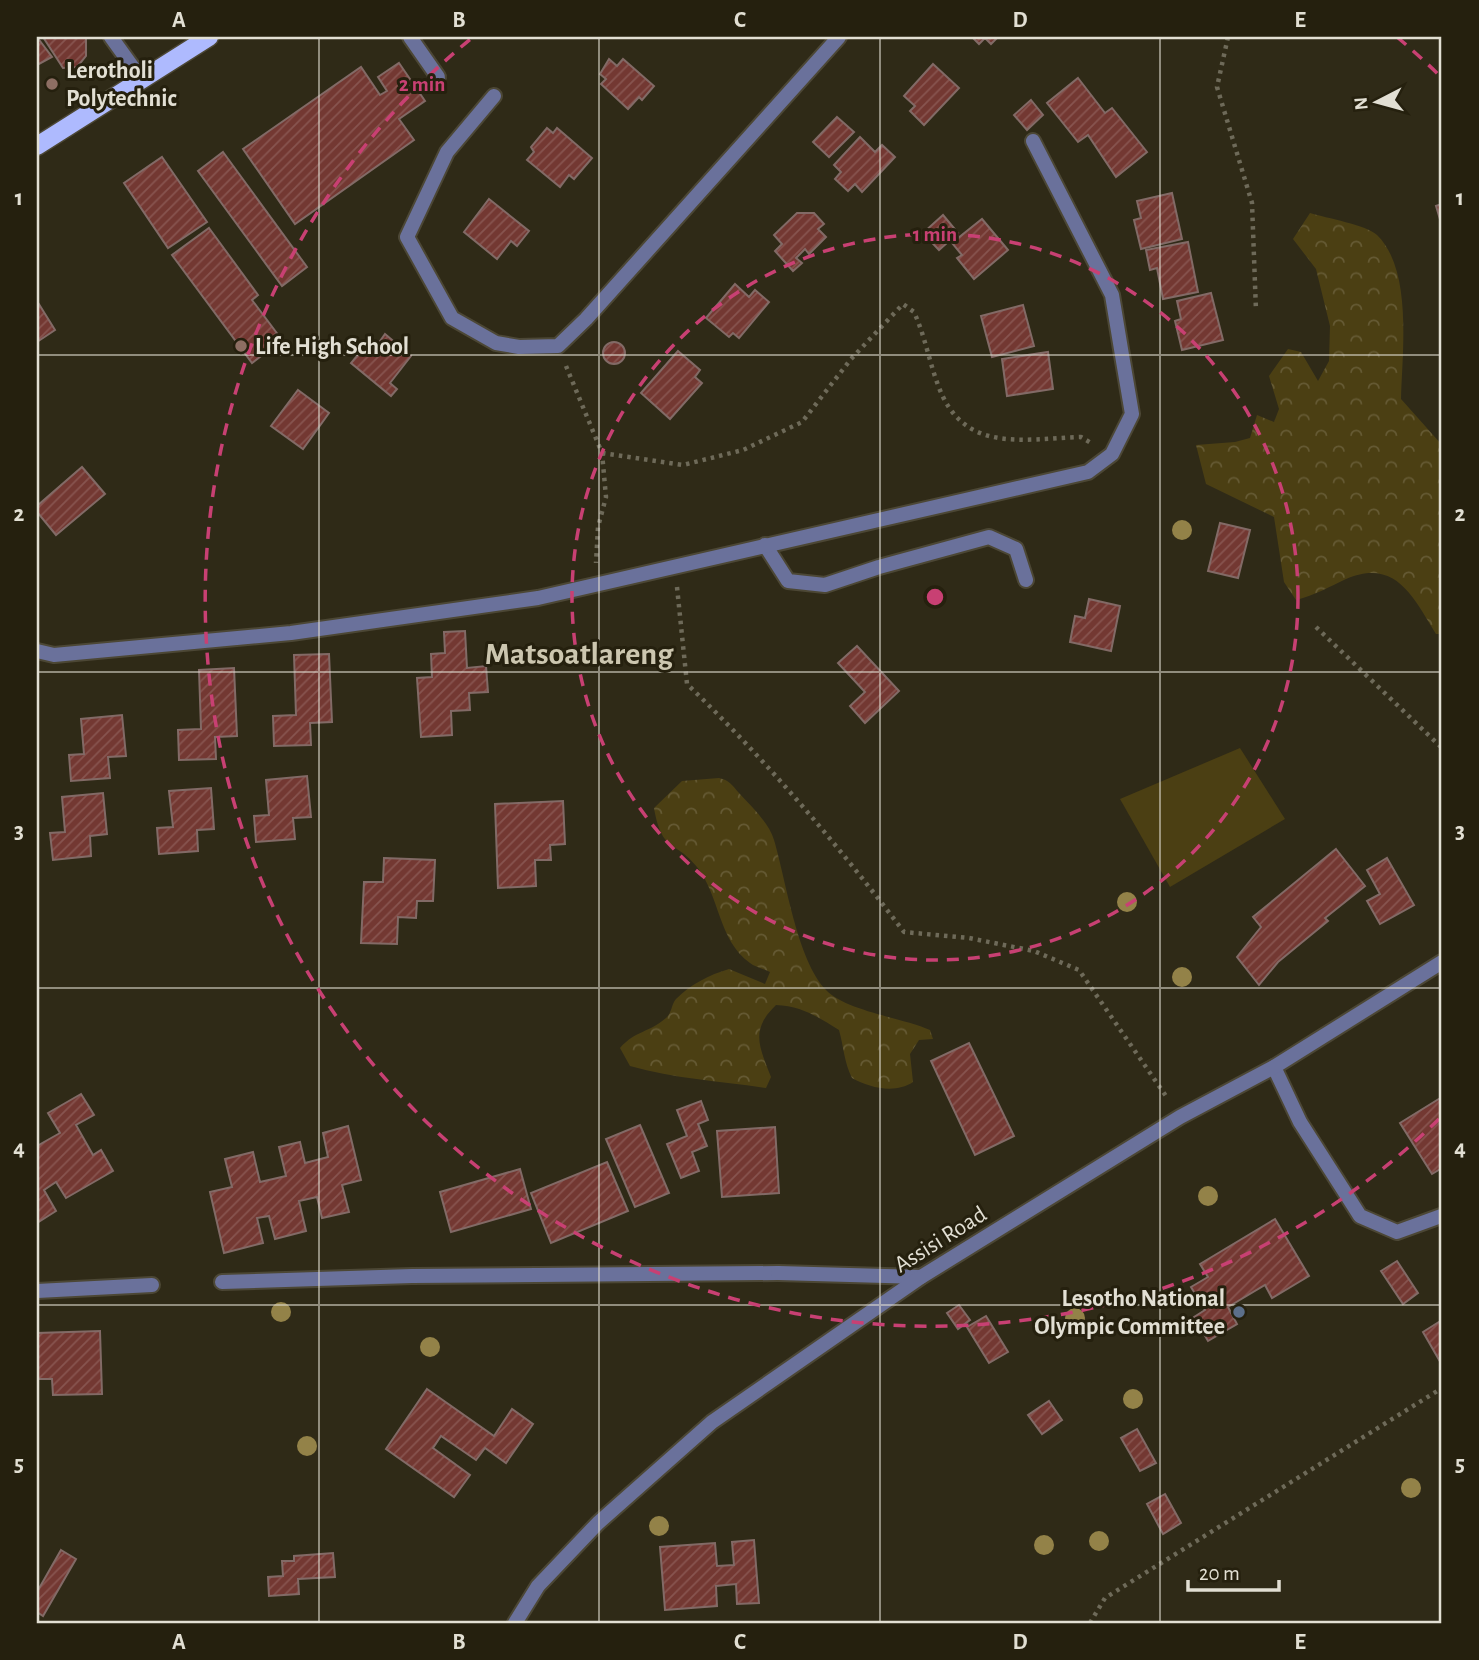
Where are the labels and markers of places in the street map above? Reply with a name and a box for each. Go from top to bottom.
place label: Lerotholi Polytechnic [66,59,177,111]
marker: Lerotholi Polytechnic [44,76,60,92]
place label: Life High School [255,335,409,359]
marker: Life High School [233,338,249,354]
centre of rings [923,585,947,609]
place label: Lesotho National Olympic Committee [1034,1287,1225,1339]
marker: Lesotho National Olympic Committee [1231,1304,1247,1320]

